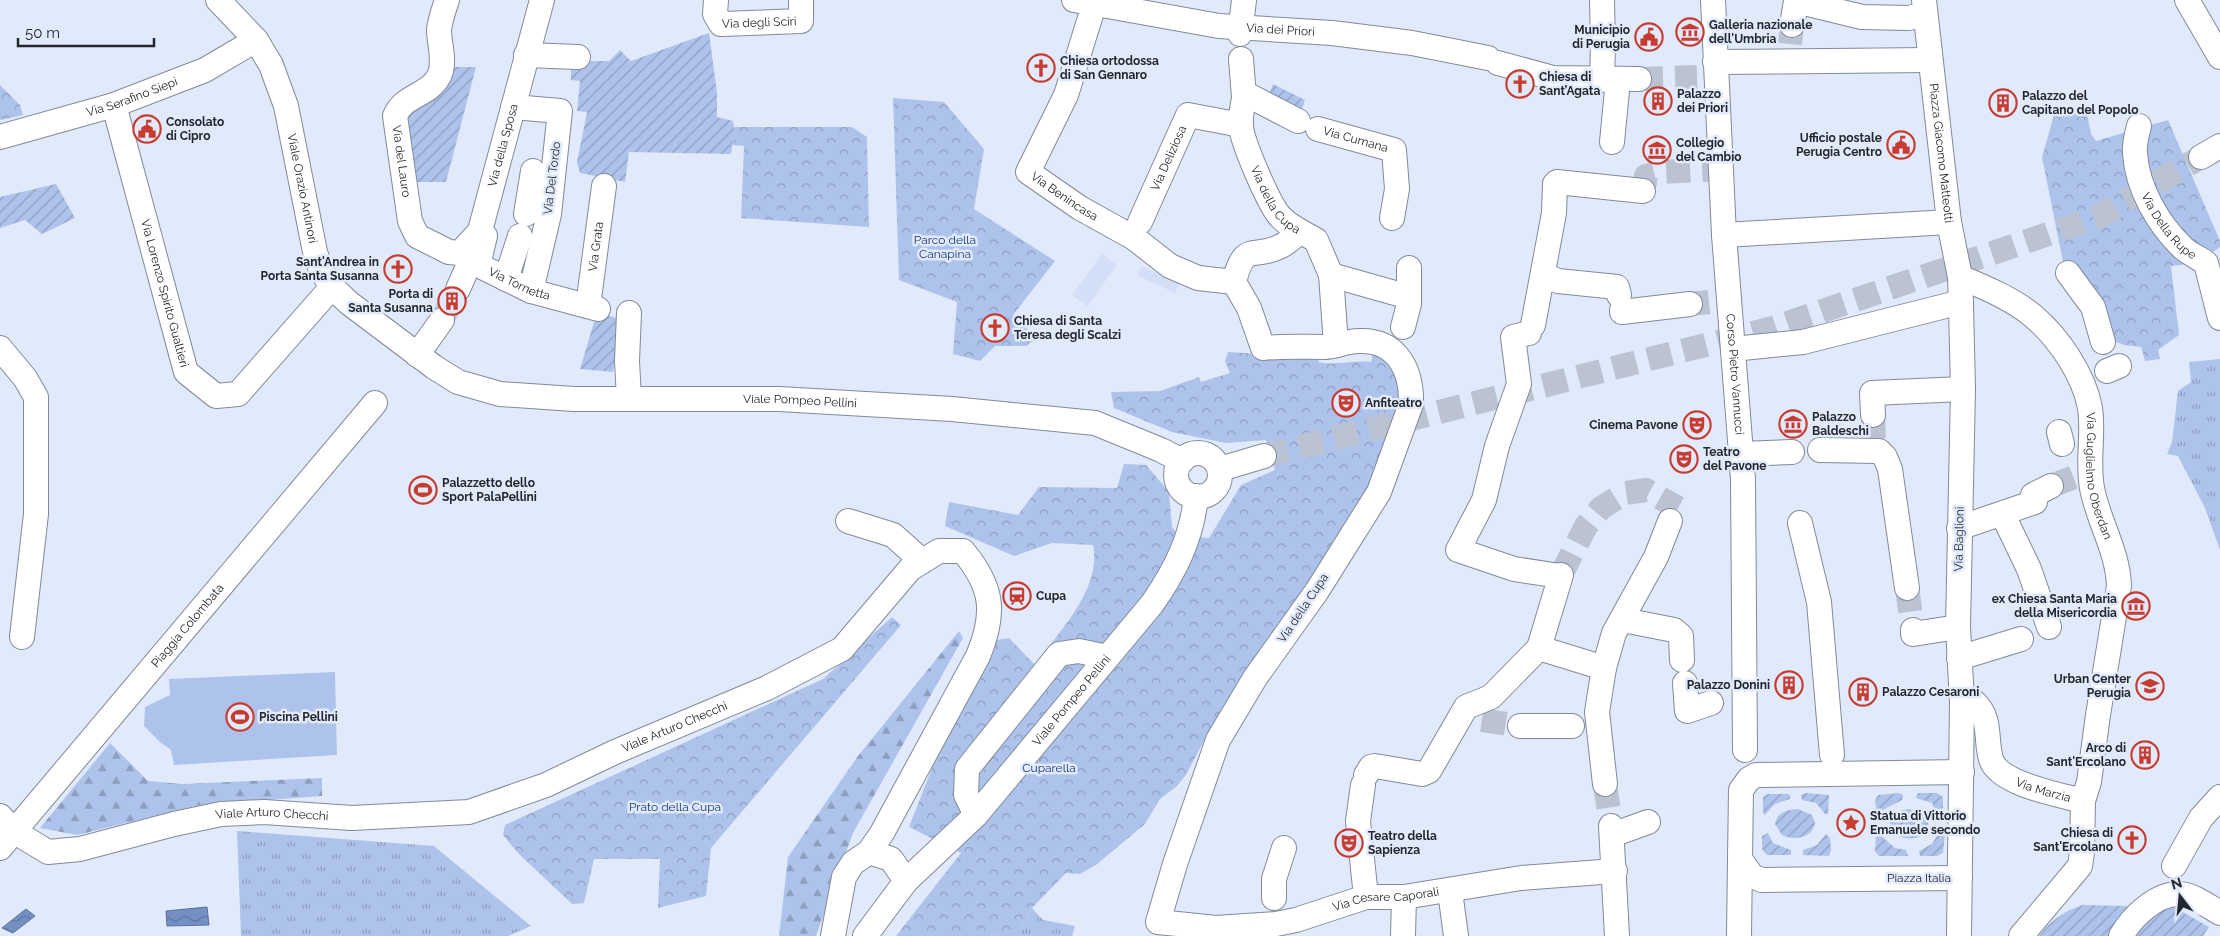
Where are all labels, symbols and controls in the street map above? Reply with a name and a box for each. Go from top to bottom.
street label: Via degli Sciri [722,14,797,31]
scale bar [18,15,154,47]
museum icon: Galleria nazionale dell'Umbria [1675,17,1705,47]
place label: Galleria nazionale dell'Umbria [1709,18,1812,46]
street label: Via dei Priori [1246,21,1315,39]
public building icon: Municipio di Perugia [1634,22,1664,52]
place label: Municipio di Perugia [1572,23,1630,51]
text: 50 m [25,24,60,42]
church icon: Chiesa ortodossa di San Gennaro [1026,53,1056,83]
place label: Chiesa ortodossa di San Gennaro [1060,54,1159,82]
church icon: Chiesa di Sant’Agata [1505,69,1535,99]
place label: Chiesa di Sant’Agata [1539,70,1600,98]
street label: Via Serafino Siepi [85,74,179,119]
street label: Piazza Giacomo Matteotti [1926,82,1956,224]
building icon: Palazzo dei Priori [1643,86,1673,116]
place label: Palazzo dei Priori [1677,87,1728,115]
building icon: Palazzo del Capitano del Popolo [1988,88,2018,118]
place label: Palazzo del Capitano del Popolo [2022,89,2139,117]
street label: Via della Sposa [485,102,521,188]
public building icon: Consolato di Cipro [132,114,162,144]
place label: Consolato di Cipro [166,115,224,143]
street label: Via Deliziosa [1148,123,1189,193]
street label: Via del Lauro [389,124,414,198]
street label: Via Cumana [1321,124,1390,155]
public building icon: Ufficio postale Perugia Centro [1886,130,1916,160]
place label: Ufficio postale Perugia Centro [1796,131,1882,159]
street label: Viale Orazio Antinori [285,132,320,244]
museum icon: Collegio del Cambio [1642,135,1672,165]
place label: Collegio del Cambio [1676,136,1742,164]
street label: Via Del Tordo [541,141,563,215]
street label: Via della Cupa [1248,164,1303,237]
street label: Via Benincasa [1028,169,1100,224]
street label: Via Della Rupe [2139,190,2199,262]
street label: Via Lorenzo Spirito Gualtieri [138,218,191,369]
street label: Via Grata [586,221,606,272]
park label: Parco della Canapina [914,233,976,261]
church icon: Sant'Andrea in Porta Santa Susanna [383,254,413,284]
place label: Sant'Andrea in Porta Santa Susanna [261,255,379,283]
street label: Via Tornetta [486,264,552,303]
building icon: Porta di Santa Susanna [437,286,467,316]
place label: Porta di Santa Susanna [348,287,433,315]
church icon: Chiesa di Santa Teresa degli Scalzi [980,313,1010,343]
street label: Corso Pietro Vannucci [1723,313,1747,435]
place label: Chiesa di Santa Teresa degli Scalzi [1014,314,1121,342]
theatre icon: Anfiteatro [1331,388,1361,418]
street label: Viale Pompeo Pellini [743,392,857,410]
place label: Anfiteatro [1365,396,1422,410]
museum icon: Palazzo Baldeschi [1778,409,1808,439]
theatre icon: Cinema Pavone [1682,410,1712,440]
place label: Palazzo Baldeschi [1812,410,1869,438]
street label: Via Guglielmo Oberdan [2083,412,2115,541]
place label: Cinema Pavone [1589,418,1678,432]
theatre icon: Teatro del Pavone [1669,444,1699,474]
place label: Teatro del Pavone [1703,445,1766,473]
sports icon: Palazzetto dello Sport PalaPellini [408,475,438,505]
place label: Palazzetto dello Sport PalaPellini [442,476,537,504]
street label: Via Baglioni [1951,506,1967,572]
street label: Via della Cupa [1275,571,1331,645]
street label: Piaggia Colombata [148,581,227,670]
station icon: Cupa [1002,581,1032,611]
place label: Cupa [1036,589,1066,603]
museum icon: ex Chiesa Santa Maria della Misericordia [2121,591,2151,621]
place label: ex Chiesa Santa Maria della Misericordia [1992,592,2117,620]
street label: Viale Pompeo Pellini [1030,652,1113,749]
building icon: Palazzo Donini [1774,670,1804,700]
school or university icon: Urban Center Perugia [2135,671,2165,701]
place label: Urban Center Perugia [2054,672,2131,700]
building icon: Palazzo Cesaroni [1848,677,1878,707]
place label: Palazzo Donini [1687,678,1770,692]
place label: Palazzo Cesaroni [1882,685,1979,699]
street label: Viale Arturo Checchi [620,699,729,755]
sports icon: Piscina Pellini [225,702,255,732]
place label: Piscina Pellini [259,710,338,724]
building icon: Arco di Sant'Ercolano [2130,740,2160,770]
place label: Arco di Sant'Ercolano [2046,741,2126,769]
park label: Cuparella [1022,761,1076,775]
street label: Via Marzia [2013,775,2072,805]
park label: Prato della Cupa [629,800,721,814]
street label: Viale Arturo Checchi [214,805,329,823]
place icon: Statua di Vittorio Emanuele secondo [1836,808,1866,838]
place label: Statua di Vittorio Emanuele secondo [1870,809,1980,837]
church icon: Chiesa di Sant'Ercolano [2117,825,2147,855]
place label: Chiesa di Sant'Ercolano [2033,826,2113,854]
theatre icon: Teatro della Sapienza [1334,828,1364,858]
place label: Teatro della Sapienza [1368,829,1437,857]
street label: Piazza Italia [1887,871,1951,885]
north arrow [2155,871,2205,921]
text: N [2169,874,2184,893]
street label: Via Cesare Caporali [1331,884,1440,914]

